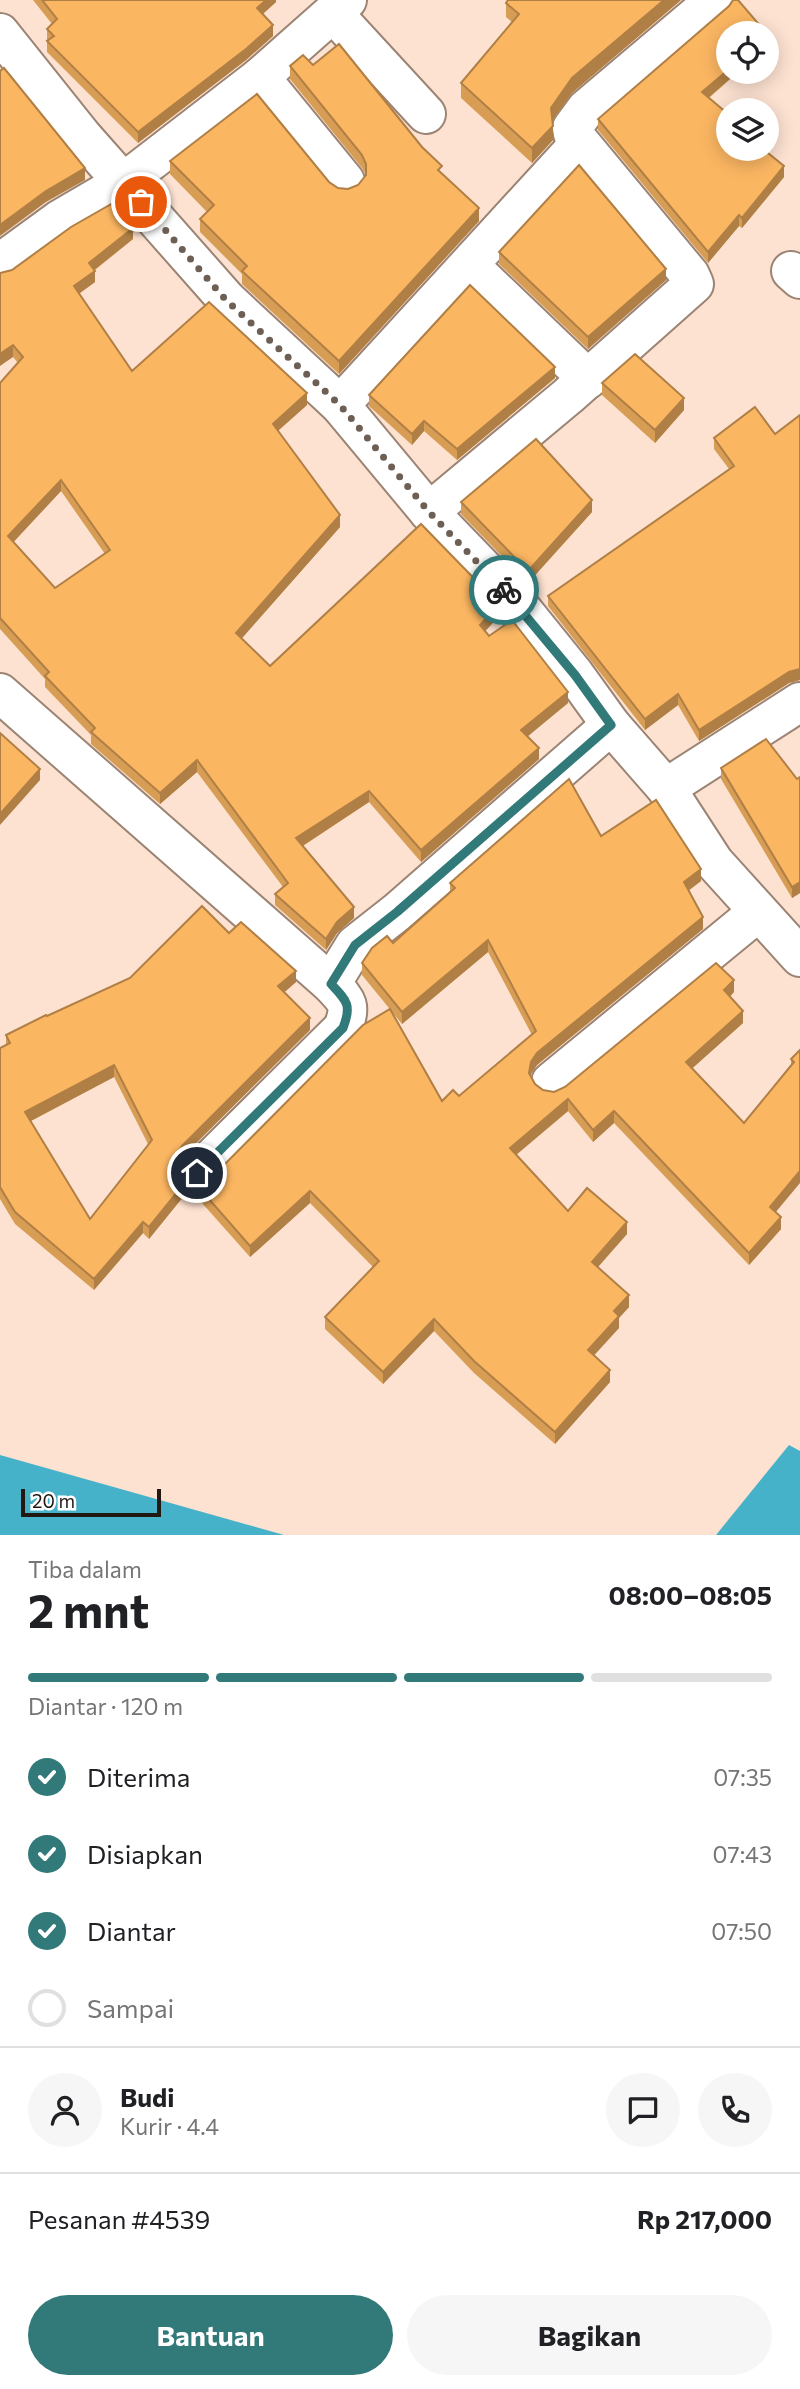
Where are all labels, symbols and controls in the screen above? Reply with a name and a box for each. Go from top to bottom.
map controls [716,21,779,161]
button: locate [716,21,779,84]
button: layers [716,98,779,161]
pin [111,172,171,232]
icon: bag [122,183,160,221]
courier [469,555,539,625]
icon: bike [485,571,523,609]
pin [167,1143,227,1203]
icon: home [178,1154,216,1192]
scale bar [21,1486,161,1518]
text: 20 m [32,1489,75,1512]
text: Tiba dalam [28,1555,142,1583]
text: 08:00–08:05 [609,1579,772,1610]
text: 2 mnt [28,1581,149,1637]
text: Diantar · 120 m [28,1692,183,1720]
icon: check [28,1758,66,1796]
text: Diterima [87,1761,190,1792]
text: 07:35 [713,1763,772,1791]
icon: check [28,1835,66,1873]
text: Disiapkan [87,1838,203,1869]
text: 07:43 [713,1840,772,1868]
icon: check [28,1912,66,1950]
text: Diantar [87,1915,176,1946]
text: 07:50 [711,1917,772,1945]
text: Sampai [87,1992,174,2023]
button: person [28,2073,102,2147]
button: chat [606,2073,680,2147]
button: phone [698,2073,772,2147]
text: Budi [120,2081,175,2112]
text: Kurir · 4.4 [120,2112,219,2140]
text: Pesanan #4539 [28,2203,210,2234]
text: Rp 217,000 [637,2203,772,2234]
button: Bantuan [28,2295,393,2375]
button: Bagikan [407,2295,772,2375]

